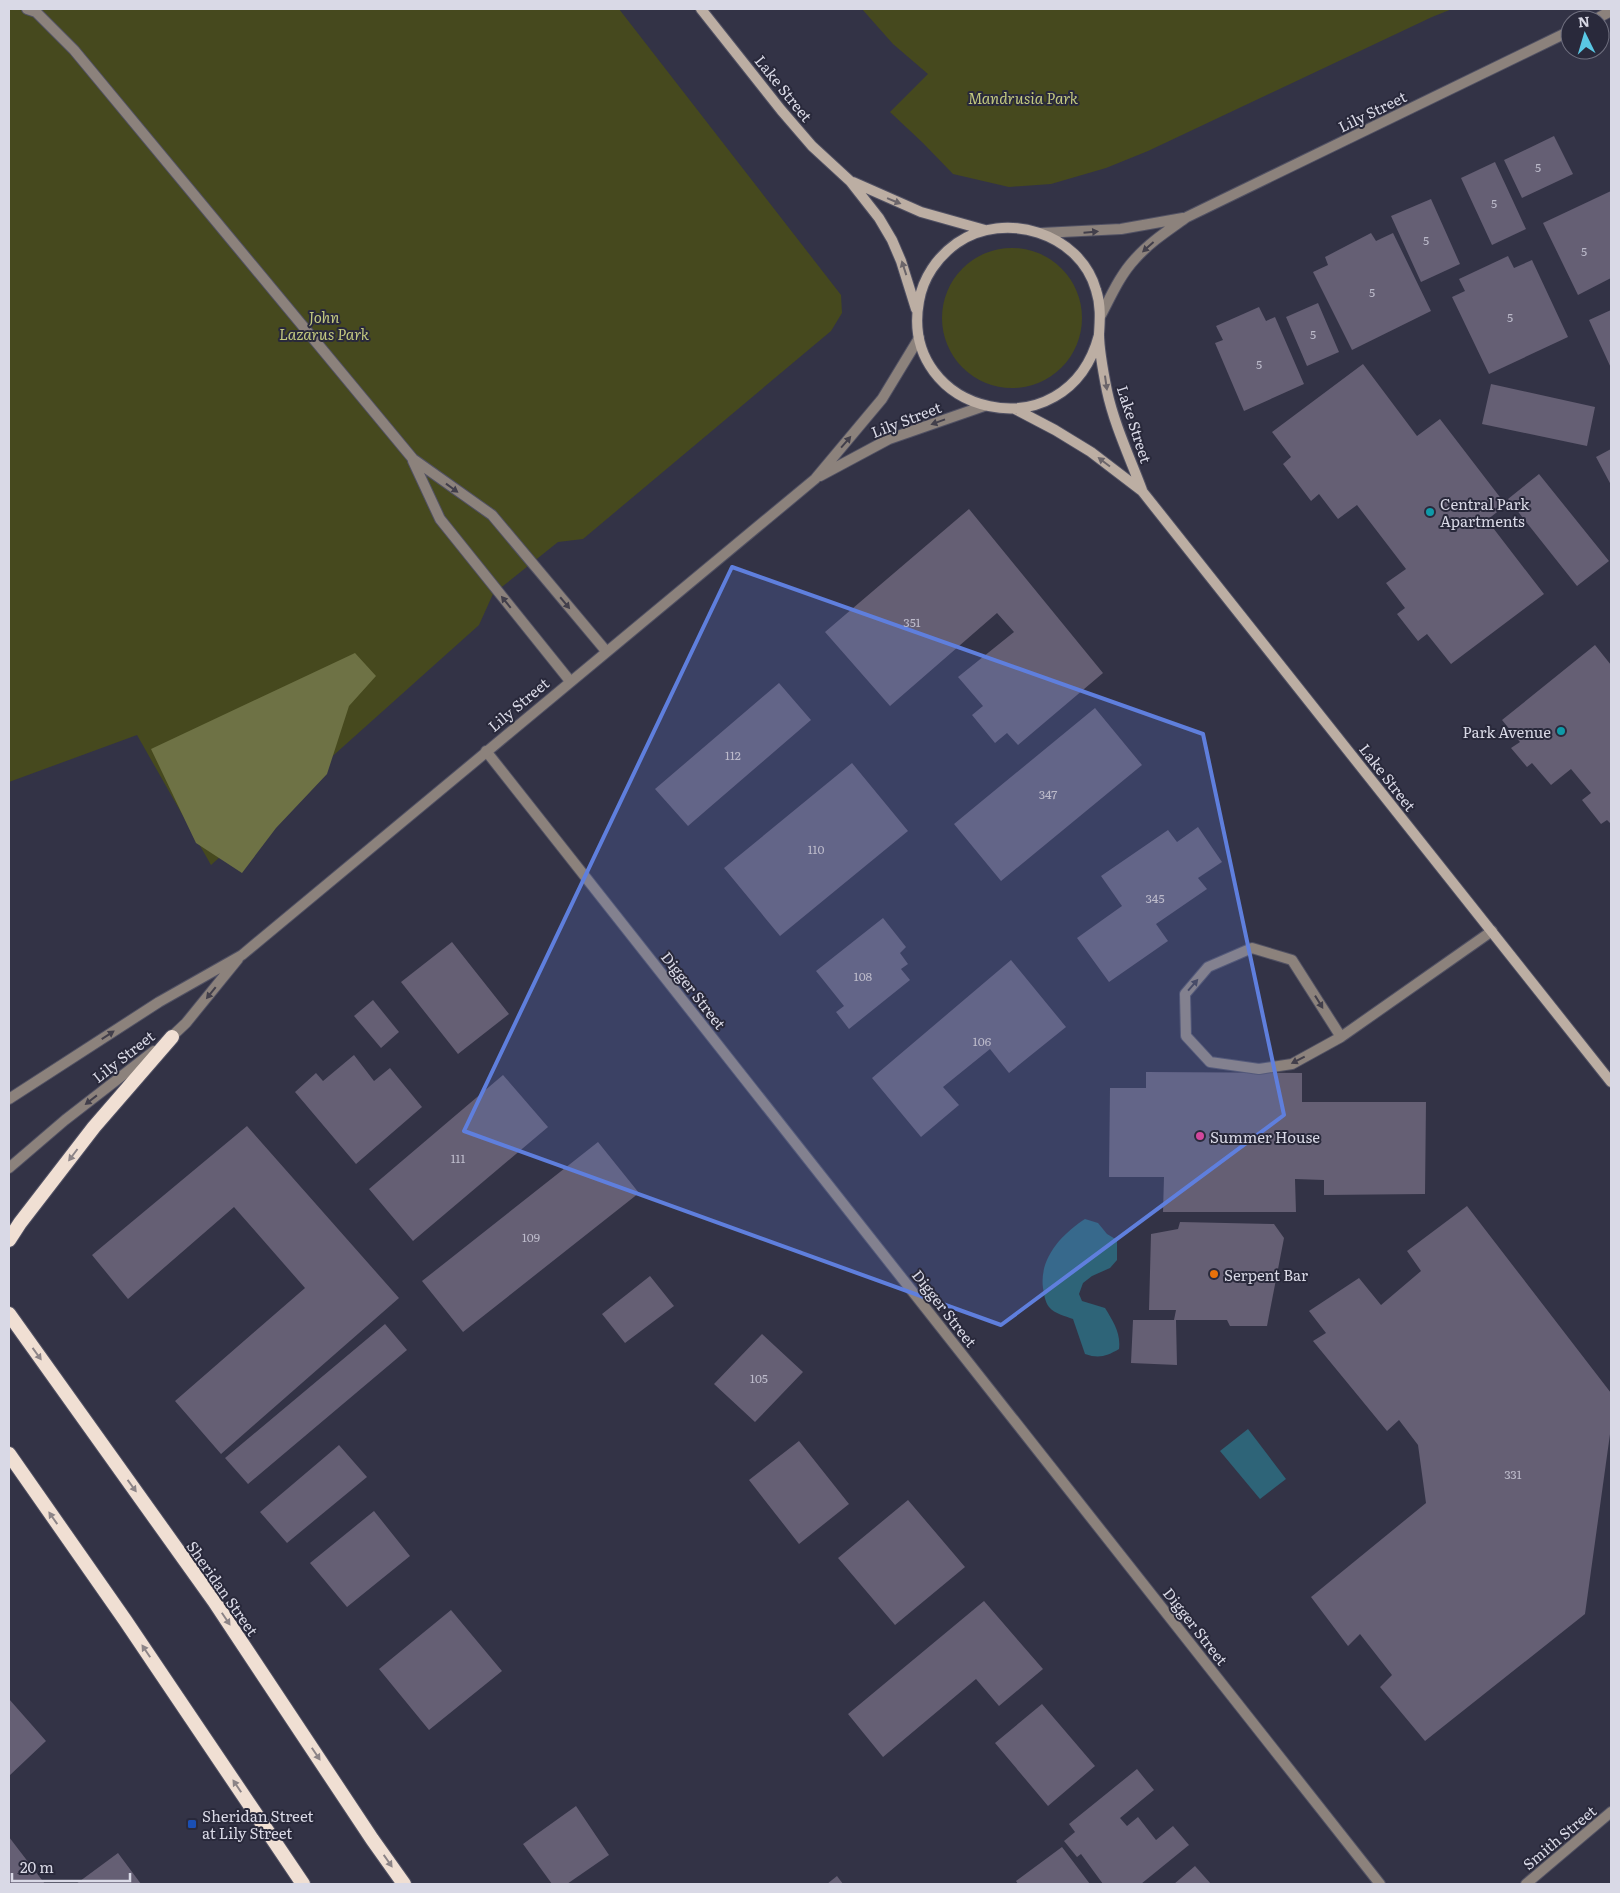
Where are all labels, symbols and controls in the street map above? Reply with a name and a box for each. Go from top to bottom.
north arrow [1560,10,1610,60]
text: N [1577,11,1591,32]
street label: Lake Street [750,50,818,126]
street label: Lily Street [1334,85,1410,137]
park label: Mandrusia Park [968,86,1079,109]
house number: 5 [1535,158,1541,176]
house number: 5 [1491,194,1497,212]
one-way arrow [887,197,901,205]
one-way arrow [1083,227,1099,235]
house number: 5 [1423,231,1429,249]
one-way arrow [1143,241,1155,253]
house number: 5 [1581,242,1587,260]
one-way arrow [899,261,907,276]
house number: 5 [1369,283,1375,301]
park label: John Lazarus Park [279,305,370,345]
house number: 5 [1507,308,1513,326]
house number: 5 [1310,325,1316,343]
house number: 5 [1256,355,1262,373]
one-way arrow [1102,376,1110,392]
street label: Lake Street [1112,382,1158,466]
street label: Lily Street [868,395,944,443]
one-way arrow [930,418,945,426]
one-way arrow [841,435,852,448]
one-way arrow [1098,456,1111,467]
one-way arrow [445,483,459,493]
place label: Central Park Apartments [1440,492,1530,532]
marker: Central Park Apartments [1424,506,1436,518]
one-way arrow [501,596,512,609]
one-way arrow [560,596,571,609]
house number: 351 [903,613,921,631]
street label: Lily Street [482,672,554,736]
place label: Park Avenue [1462,720,1551,743]
marker: Park Avenue [1555,725,1567,737]
street label: Lake Street [1354,738,1422,816]
house number: 112 [725,746,741,764]
house number: 347 [1039,785,1057,803]
house number: 110 [808,840,824,858]
house number: 345 [1145,889,1165,907]
street label: Digger Street [656,946,732,1034]
house number: 108 [854,967,873,985]
one-way arrow [1188,978,1199,991]
one-way arrow [206,986,217,999]
one-way arrow [1315,995,1324,1009]
street label: Lily Street [87,1024,159,1088]
one-way arrow [102,1030,115,1039]
house number: 106 [973,1032,992,1050]
one-way arrow [1291,1056,1305,1064]
one-way arrow [84,1095,97,1106]
place label: Summer House [1210,1125,1320,1148]
marker: Summer House [1194,1130,1206,1142]
one-way arrow [68,1148,78,1162]
house number: 111 [451,1149,465,1167]
house number: 109 [522,1228,540,1246]
place label: Serpent Bar [1224,1263,1308,1286]
street label: Digger Street [907,1264,983,1352]
marker: Serpent Bar [1208,1268,1220,1280]
one-way arrow [32,1347,42,1361]
house number: 105 [750,1369,768,1387]
house number: 331 [1504,1465,1522,1483]
one-way arrow [127,1479,137,1493]
one-way arrow [48,1511,58,1524]
street label: Sheridan Street [182,1536,264,1640]
street label: Digger Street [1158,1582,1234,1670]
one-way arrow [221,1612,231,1625]
one-way arrow [141,1644,151,1658]
one-way arrow [311,1747,321,1761]
one-way arrow [232,1779,241,1792]
street label: Smith Street [1517,1799,1601,1875]
place label: Sheridan Street at Lily Street [202,1804,314,1844]
marker: Sheridan Street at Lily Street [186,1818,198,1830]
scale bar [12,1850,130,1882]
text: 20 m [20,1855,54,1878]
one-way arrow [383,1855,393,1868]

